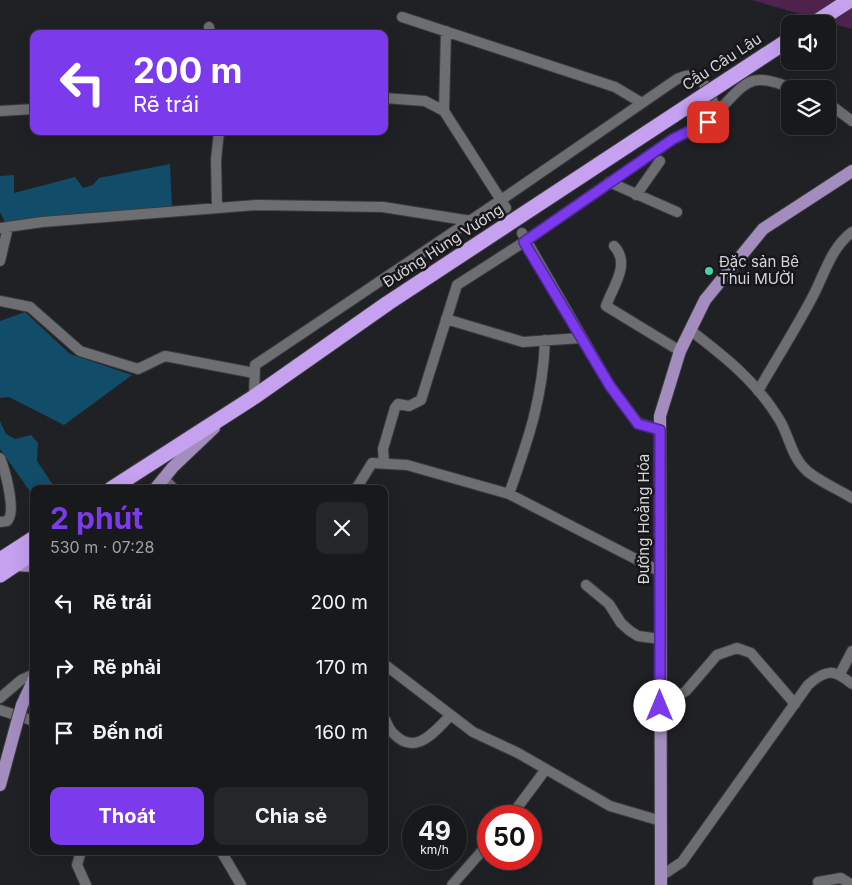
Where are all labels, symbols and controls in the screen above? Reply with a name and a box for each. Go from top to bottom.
map controls [781,15,836,135]
button: sound [781,15,836,70]
street label: Cầu Câu Lâu [679,29,765,94]
text: 200 m [133,49,242,91]
icon: left [50,50,115,115]
button: layers [781,80,836,135]
text: Rẽ trái [133,91,199,117]
pin [687,101,729,143]
icon: arrive [694,108,722,136]
street label: Đường Hùng Vương [379,200,506,291]
place label: Đặc sản Bê Thui MƯỜI [719,252,799,288]
marker: Đặc sản Bê Thui MƯỜI [703,265,715,277]
street label: Đường Hoằng Hóa [634,454,653,584]
text: 2 phút [50,500,143,536]
button: close [316,502,368,554]
text: 530 m · 07:28 [50,537,154,557]
icon: left [50,589,78,617]
text: Rẽ trái [93,591,152,614]
text: 200 m [310,591,368,614]
icon: right [50,654,78,682]
text: Rẽ phải [93,656,161,679]
text: 170 m [316,656,368,679]
position arrow [633,679,685,731]
icon: arrive [50,719,78,747]
text: Đến nơi [93,721,163,744]
text: 160 m [315,721,368,744]
button: Thoát [50,787,204,845]
button: Chia sẻ [214,787,368,845]
speed limit sign: 50 [477,805,542,870]
text: 49 [418,816,451,846]
text: km/h [420,842,449,857]

